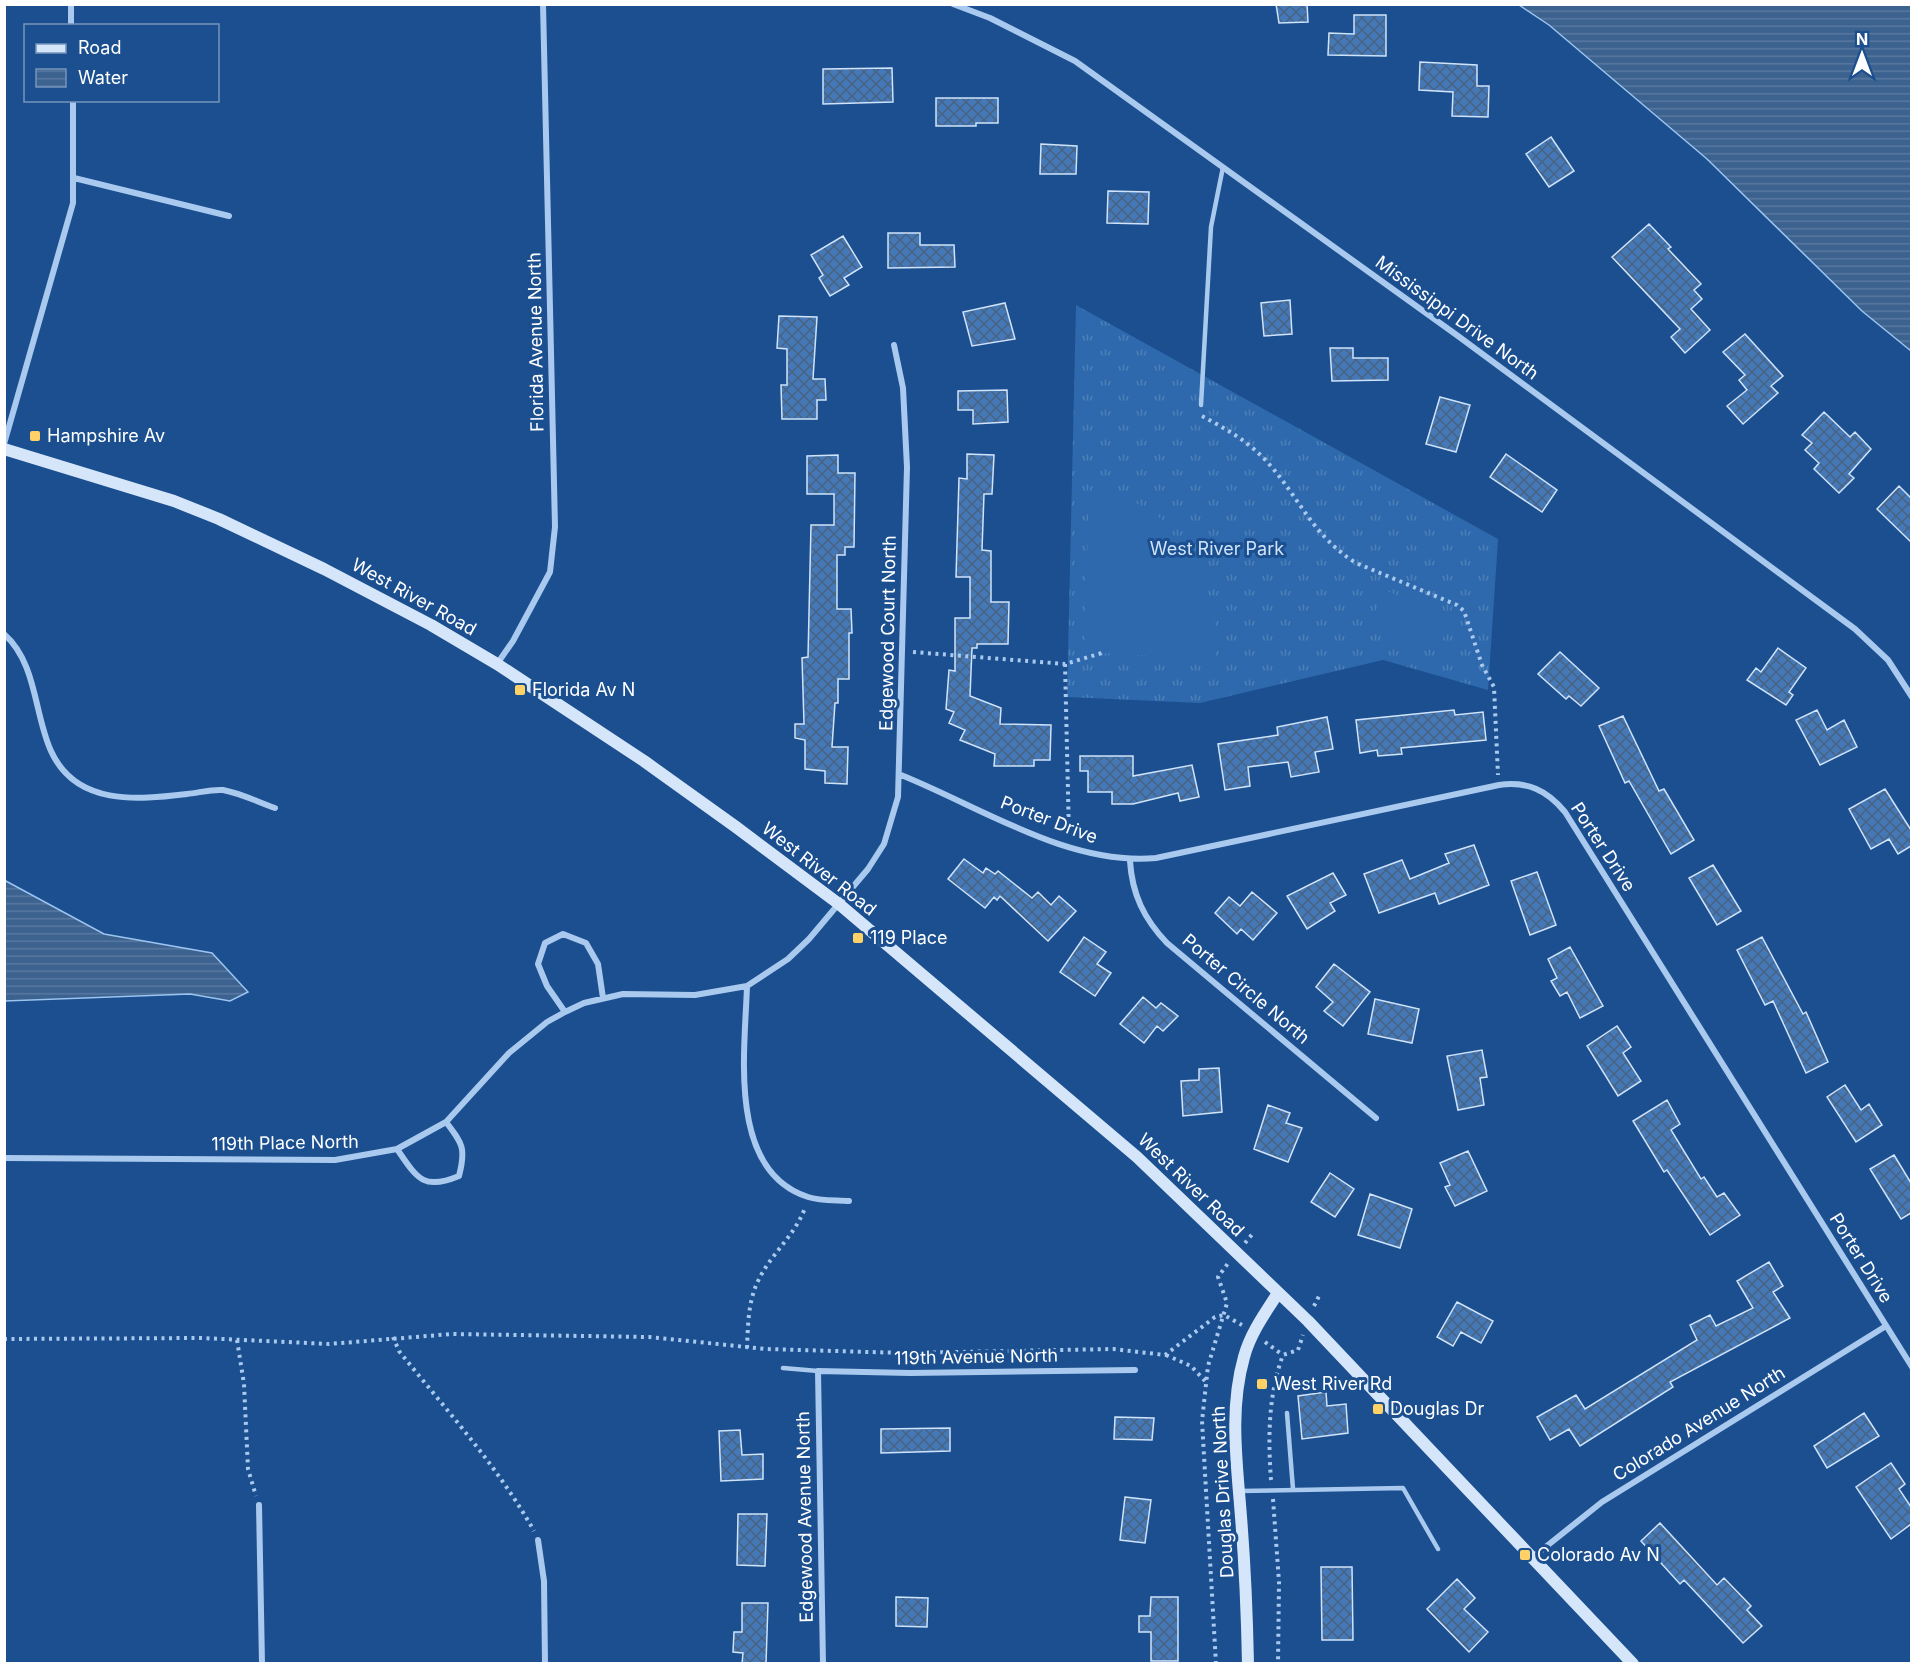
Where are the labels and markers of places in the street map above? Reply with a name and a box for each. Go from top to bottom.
place label: Hampshire Av [47,425,165,446]
marker: Hampshire Av [28,429,42,443]
place label: Florida Av N [532,679,635,700]
marker: Florida Av N [513,683,527,697]
place label: 119 Place [870,927,948,948]
marker: 119 Place [851,931,865,945]
place label: West River Rd [1274,1373,1392,1394]
marker: West River Rd [1255,1377,1269,1391]
place label: Douglas Dr [1390,1398,1484,1419]
marker: Douglas Dr [1371,1402,1385,1416]
place label: Colorado Av N [1537,1544,1660,1565]
marker: Colorado Av N [1518,1548,1532,1562]

